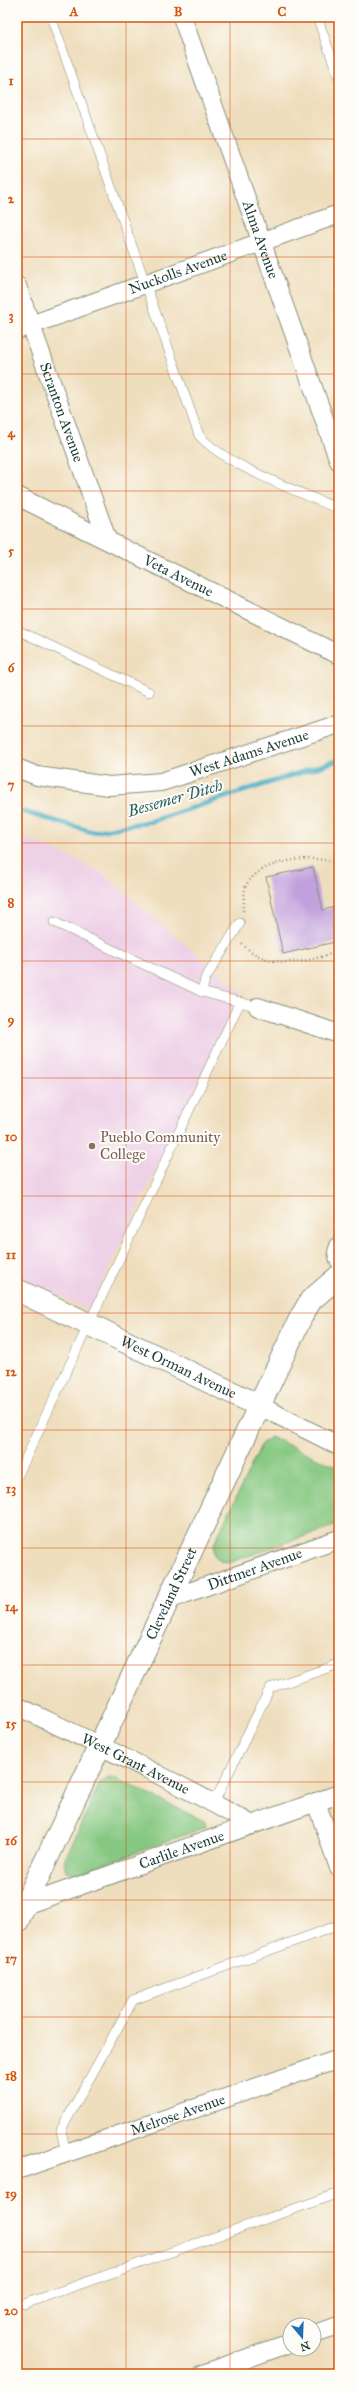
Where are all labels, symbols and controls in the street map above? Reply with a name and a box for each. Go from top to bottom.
text: A [69,4,79,20]
text: B [174,4,183,20]
text: C [278,4,287,20]
text: 1 [8,73,14,89]
text: 2 [8,191,15,207]
street label: Alma Avenue [238,197,283,281]
street label: Nuckolls Avenue [126,246,229,298]
text: 3 [8,308,14,324]
street label: Scranton Avenue [36,360,88,464]
text: 4 [7,425,15,441]
text: 5 [8,543,15,559]
street label: Veta Avenue [140,550,216,600]
text: 6 [8,660,16,676]
street label: West Adams Avenue [187,726,311,781]
water label: Bessemer Ditch [124,775,225,821]
text: 7 [8,777,15,793]
text: 8 [8,895,15,911]
text: 9 [8,1012,15,1028]
place label: Pueblo Community College [100,1128,221,1163]
text: 10 [5,1129,18,1145]
marker: Pueblo Community College [87,1141,97,1151]
text: 11 [6,1247,16,1263]
street label: West Orman Avenue [118,1332,239,1402]
text: 12 [5,1364,17,1380]
text: 13 [6,1481,16,1497]
street label: Cleveland Street [142,1544,201,1643]
street label: Dittmer Avenue [205,1544,305,1594]
text: 14 [5,1599,18,1615]
text: 15 [5,1716,17,1732]
street label: West Grant Avenue [79,1729,193,1798]
street label: Carlile Avenue [137,1826,226,1873]
text: 16 [5,1833,18,1849]
text: 17 [5,1951,17,1967]
text: 18 [5,2068,17,2084]
street label: Melrose Avenue [128,2090,227,2139]
text: 19 [5,2186,17,2202]
text: 20 [4,2303,18,2319]
north arrow [282,2317,322,2357]
text: N [298,2338,312,2354]

